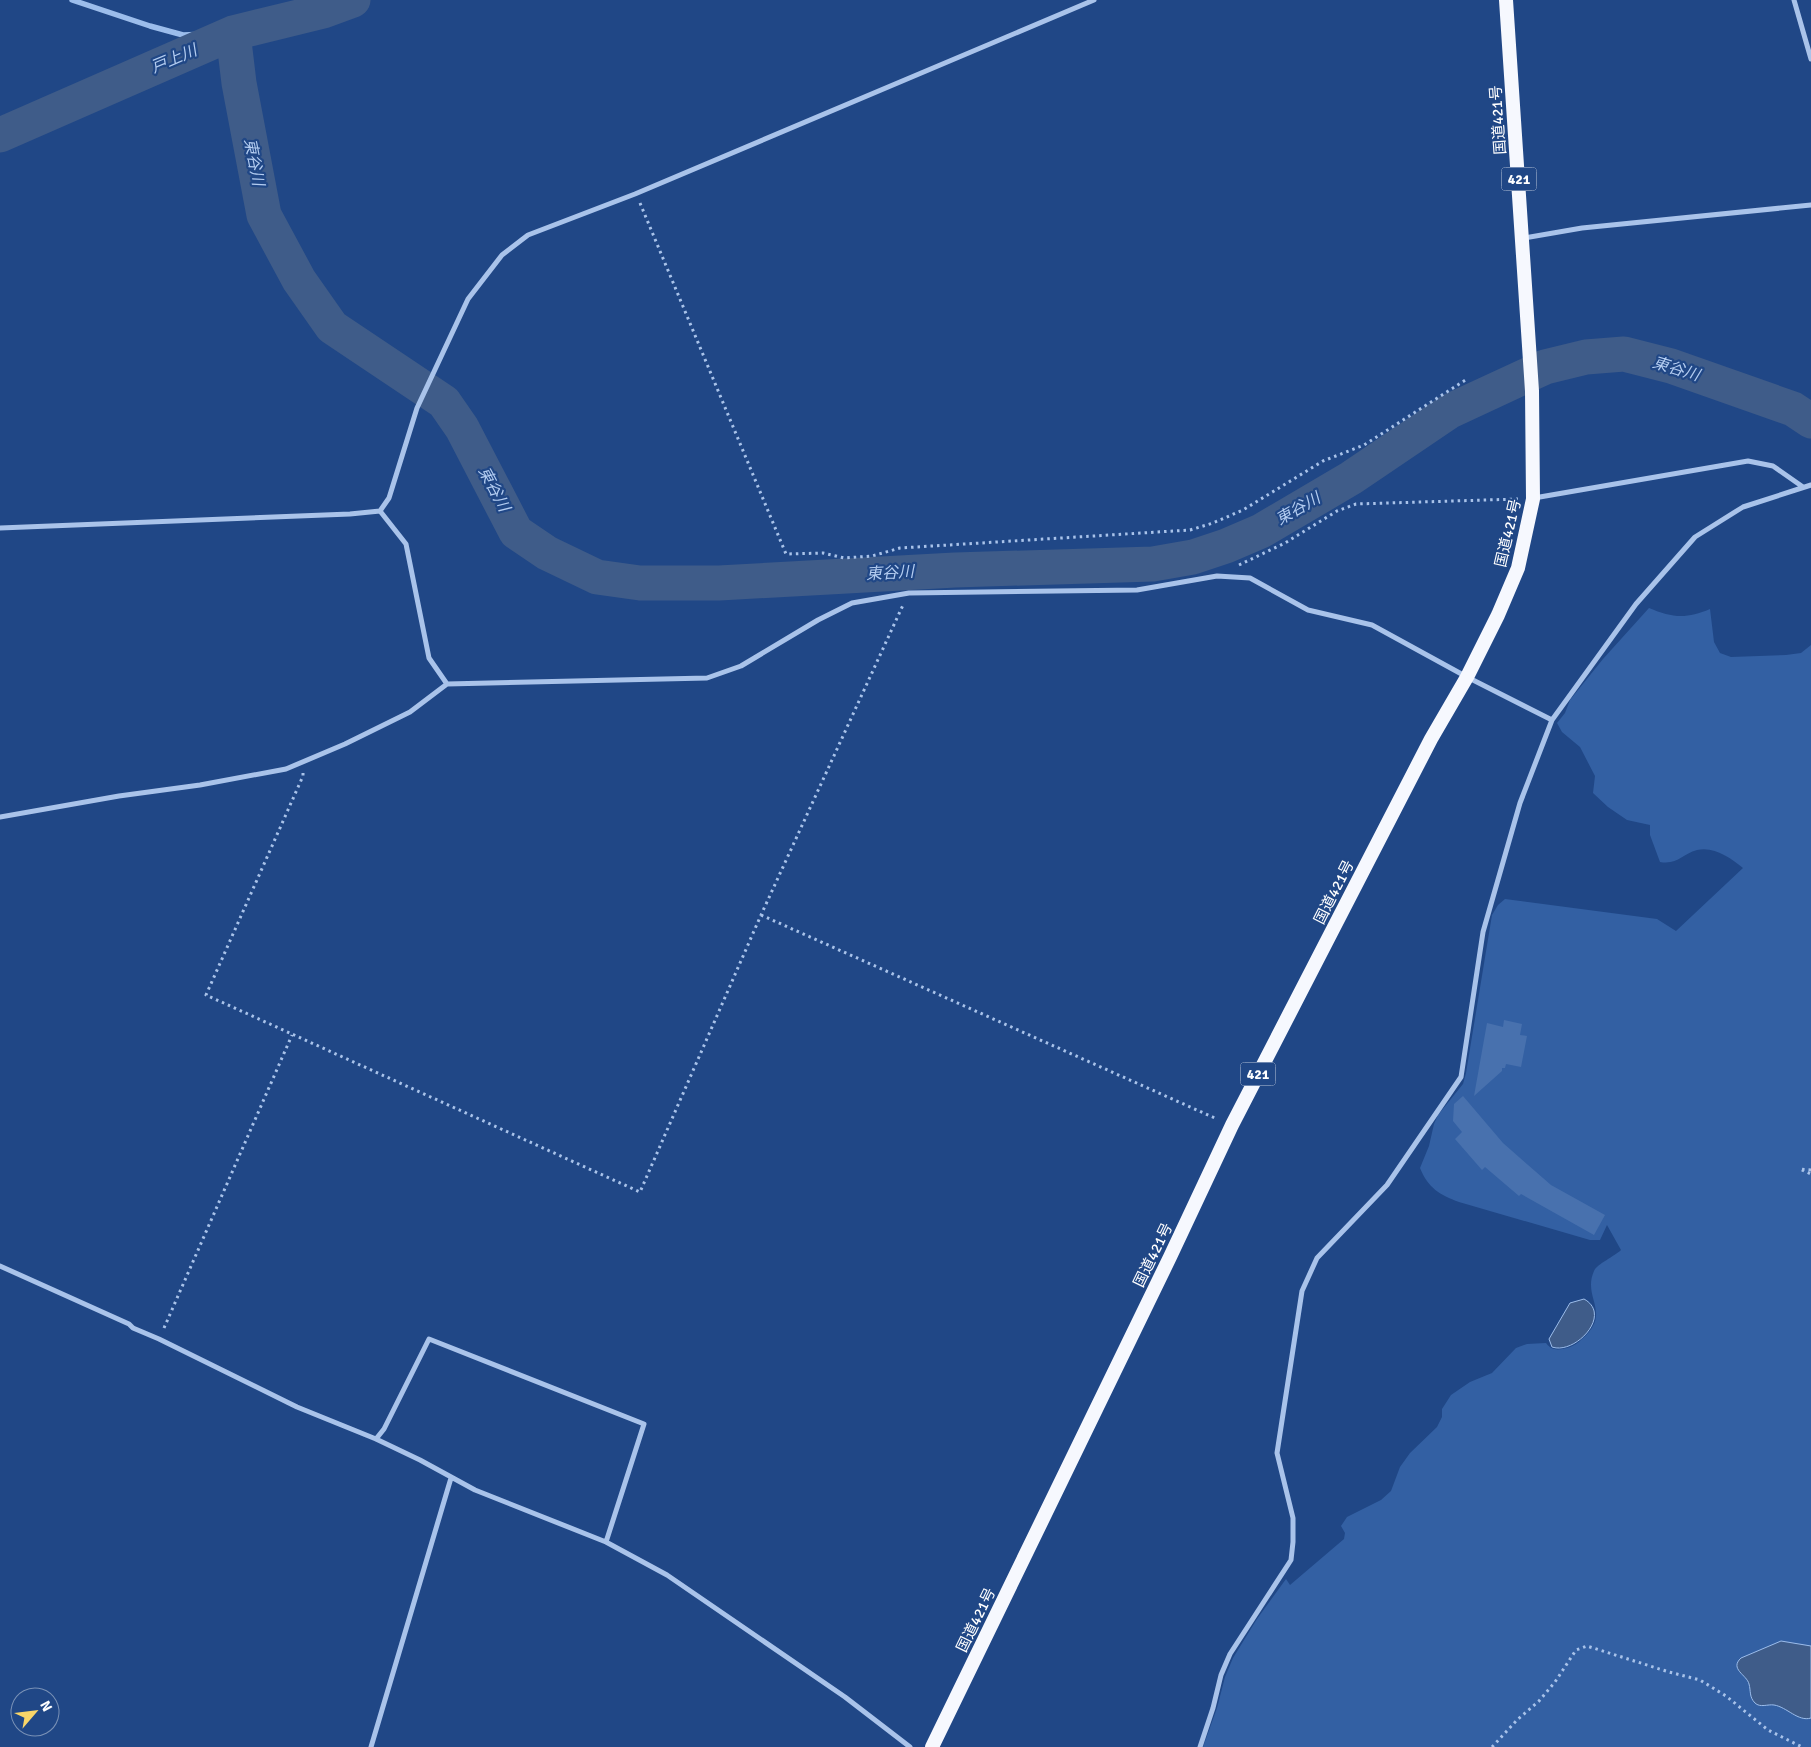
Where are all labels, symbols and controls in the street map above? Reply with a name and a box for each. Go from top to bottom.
water label: 戸上川 [148,40,202,78]
street label: 国道421号 [1487,85,1509,155]
water label: 東谷川 [240,137,269,189]
road number: 421 [1502,168,1536,190]
water label: 東谷川 [1650,352,1704,386]
water label: 東谷川 [474,463,515,517]
water label: 東谷川 [1272,487,1326,530]
street label: 国道421号 [1491,497,1525,569]
water label: 東谷川 [866,562,916,584]
street label: 国道421号 [1310,857,1358,927]
road number: 421 [1240,1062,1276,1086]
street label: 国道421号 [1130,1220,1176,1290]
street label: 国道421号 [953,1585,999,1655]
north arrow [10,1687,60,1737]
text: N [36,1698,56,1714]

